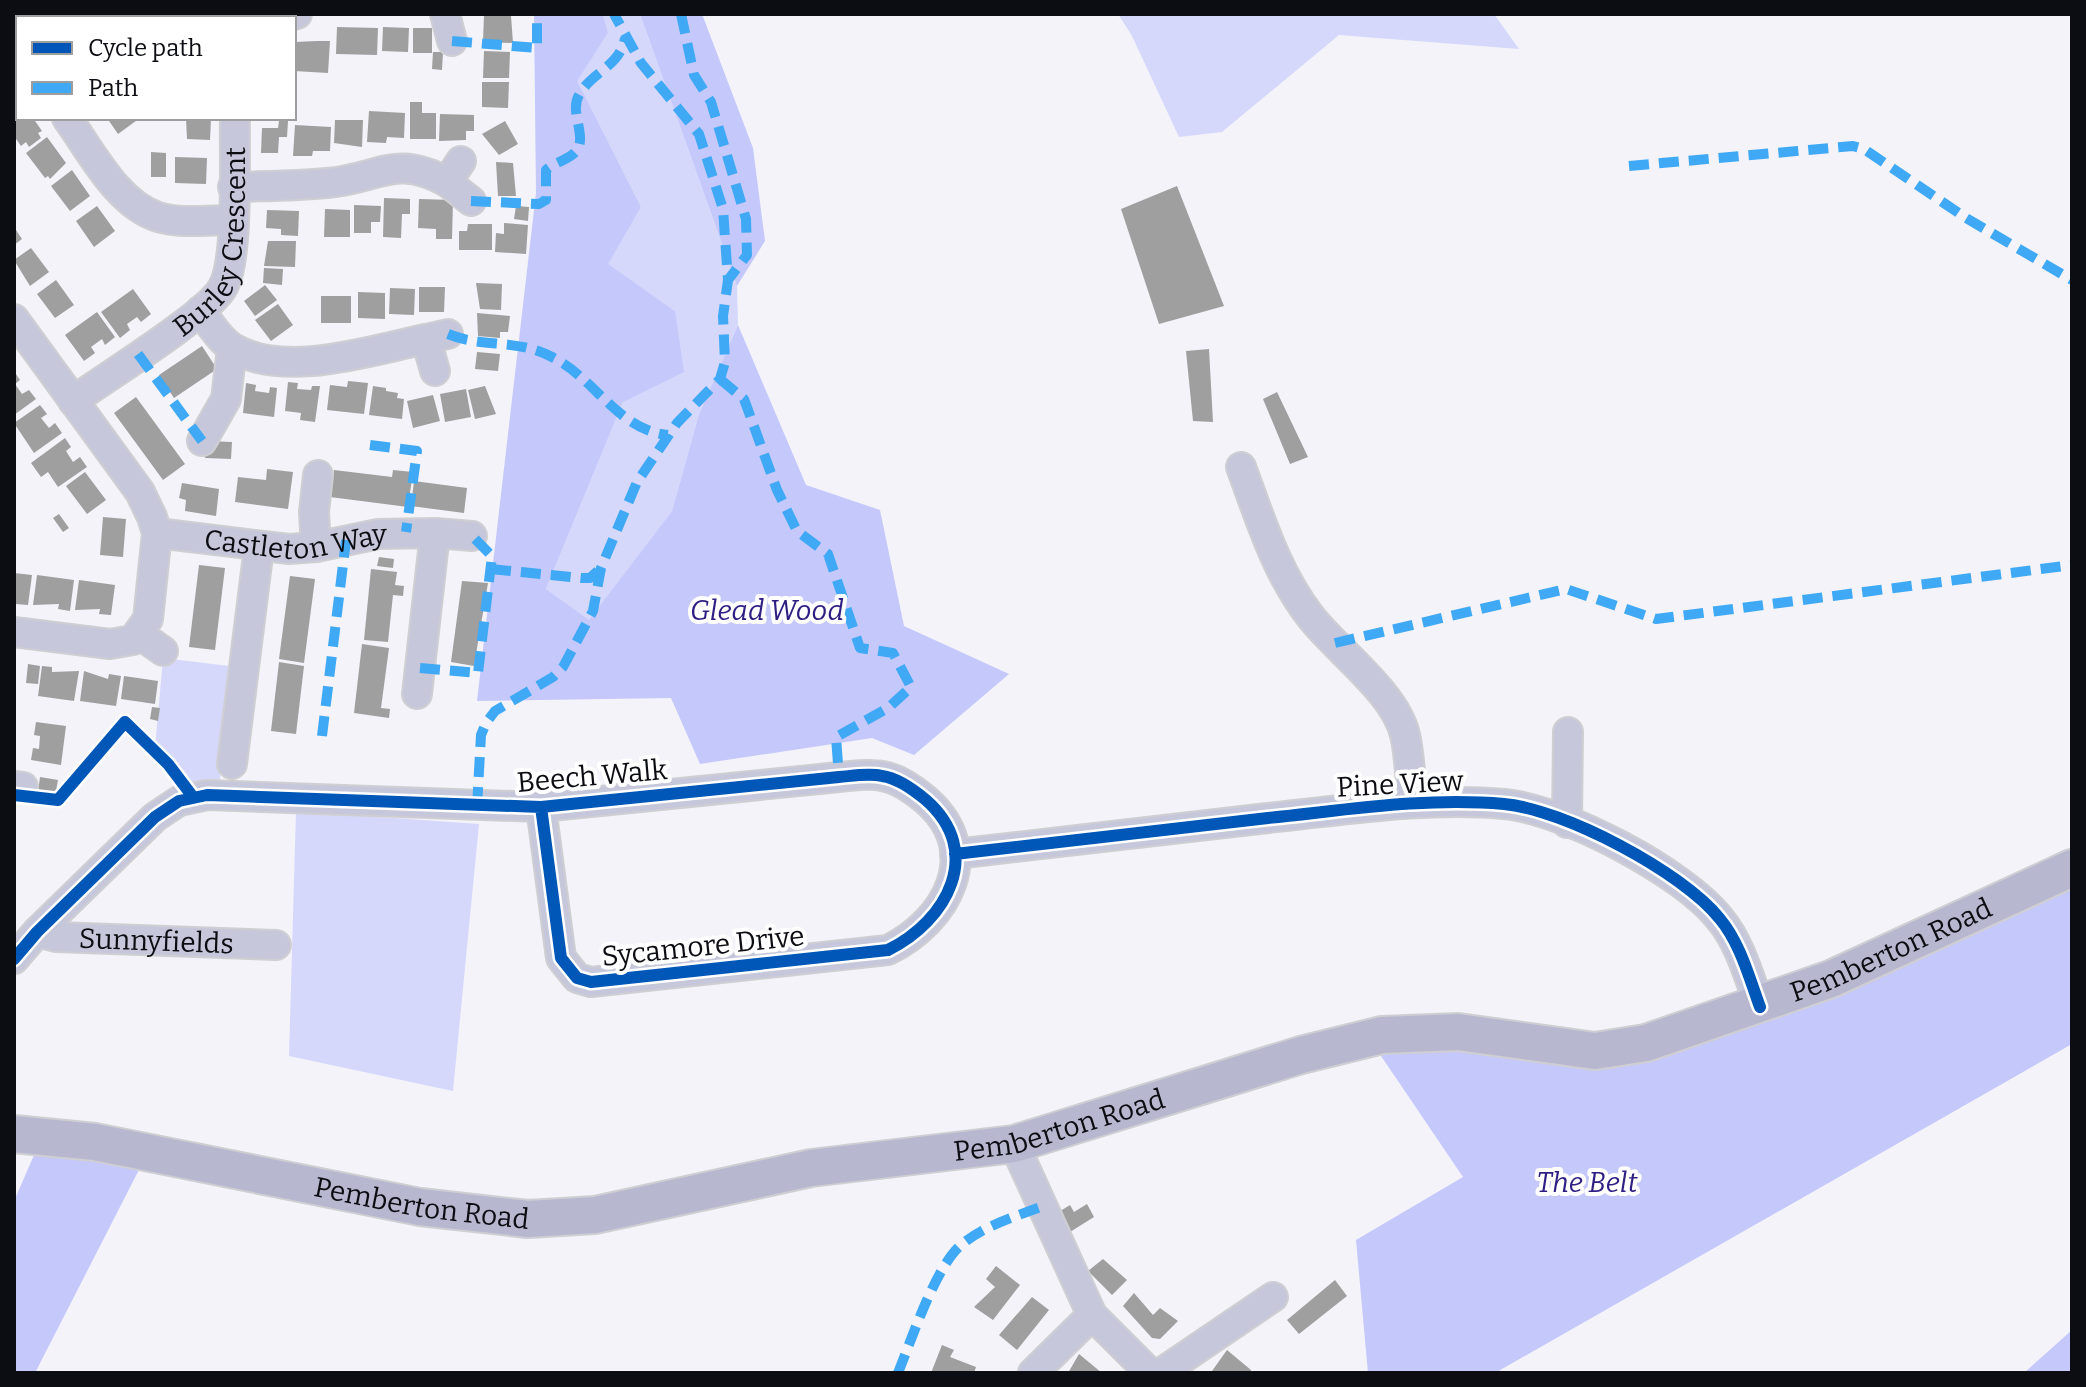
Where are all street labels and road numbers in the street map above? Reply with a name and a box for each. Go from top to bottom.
street label: Burley Crescent [167,147,252,343]
street label: Castleton Way [203,517,387,566]
street label: Beech Walk [515,753,669,799]
street label: Pine View [1336,764,1465,804]
street label: Pemberton Road [1786,891,1997,1008]
street label: Sycamore Drive [600,919,806,973]
street label: Sunnyfields [78,921,234,960]
street label: Pemberton Road [952,1082,1168,1168]
street label: Pemberton Road [311,1170,531,1236]

